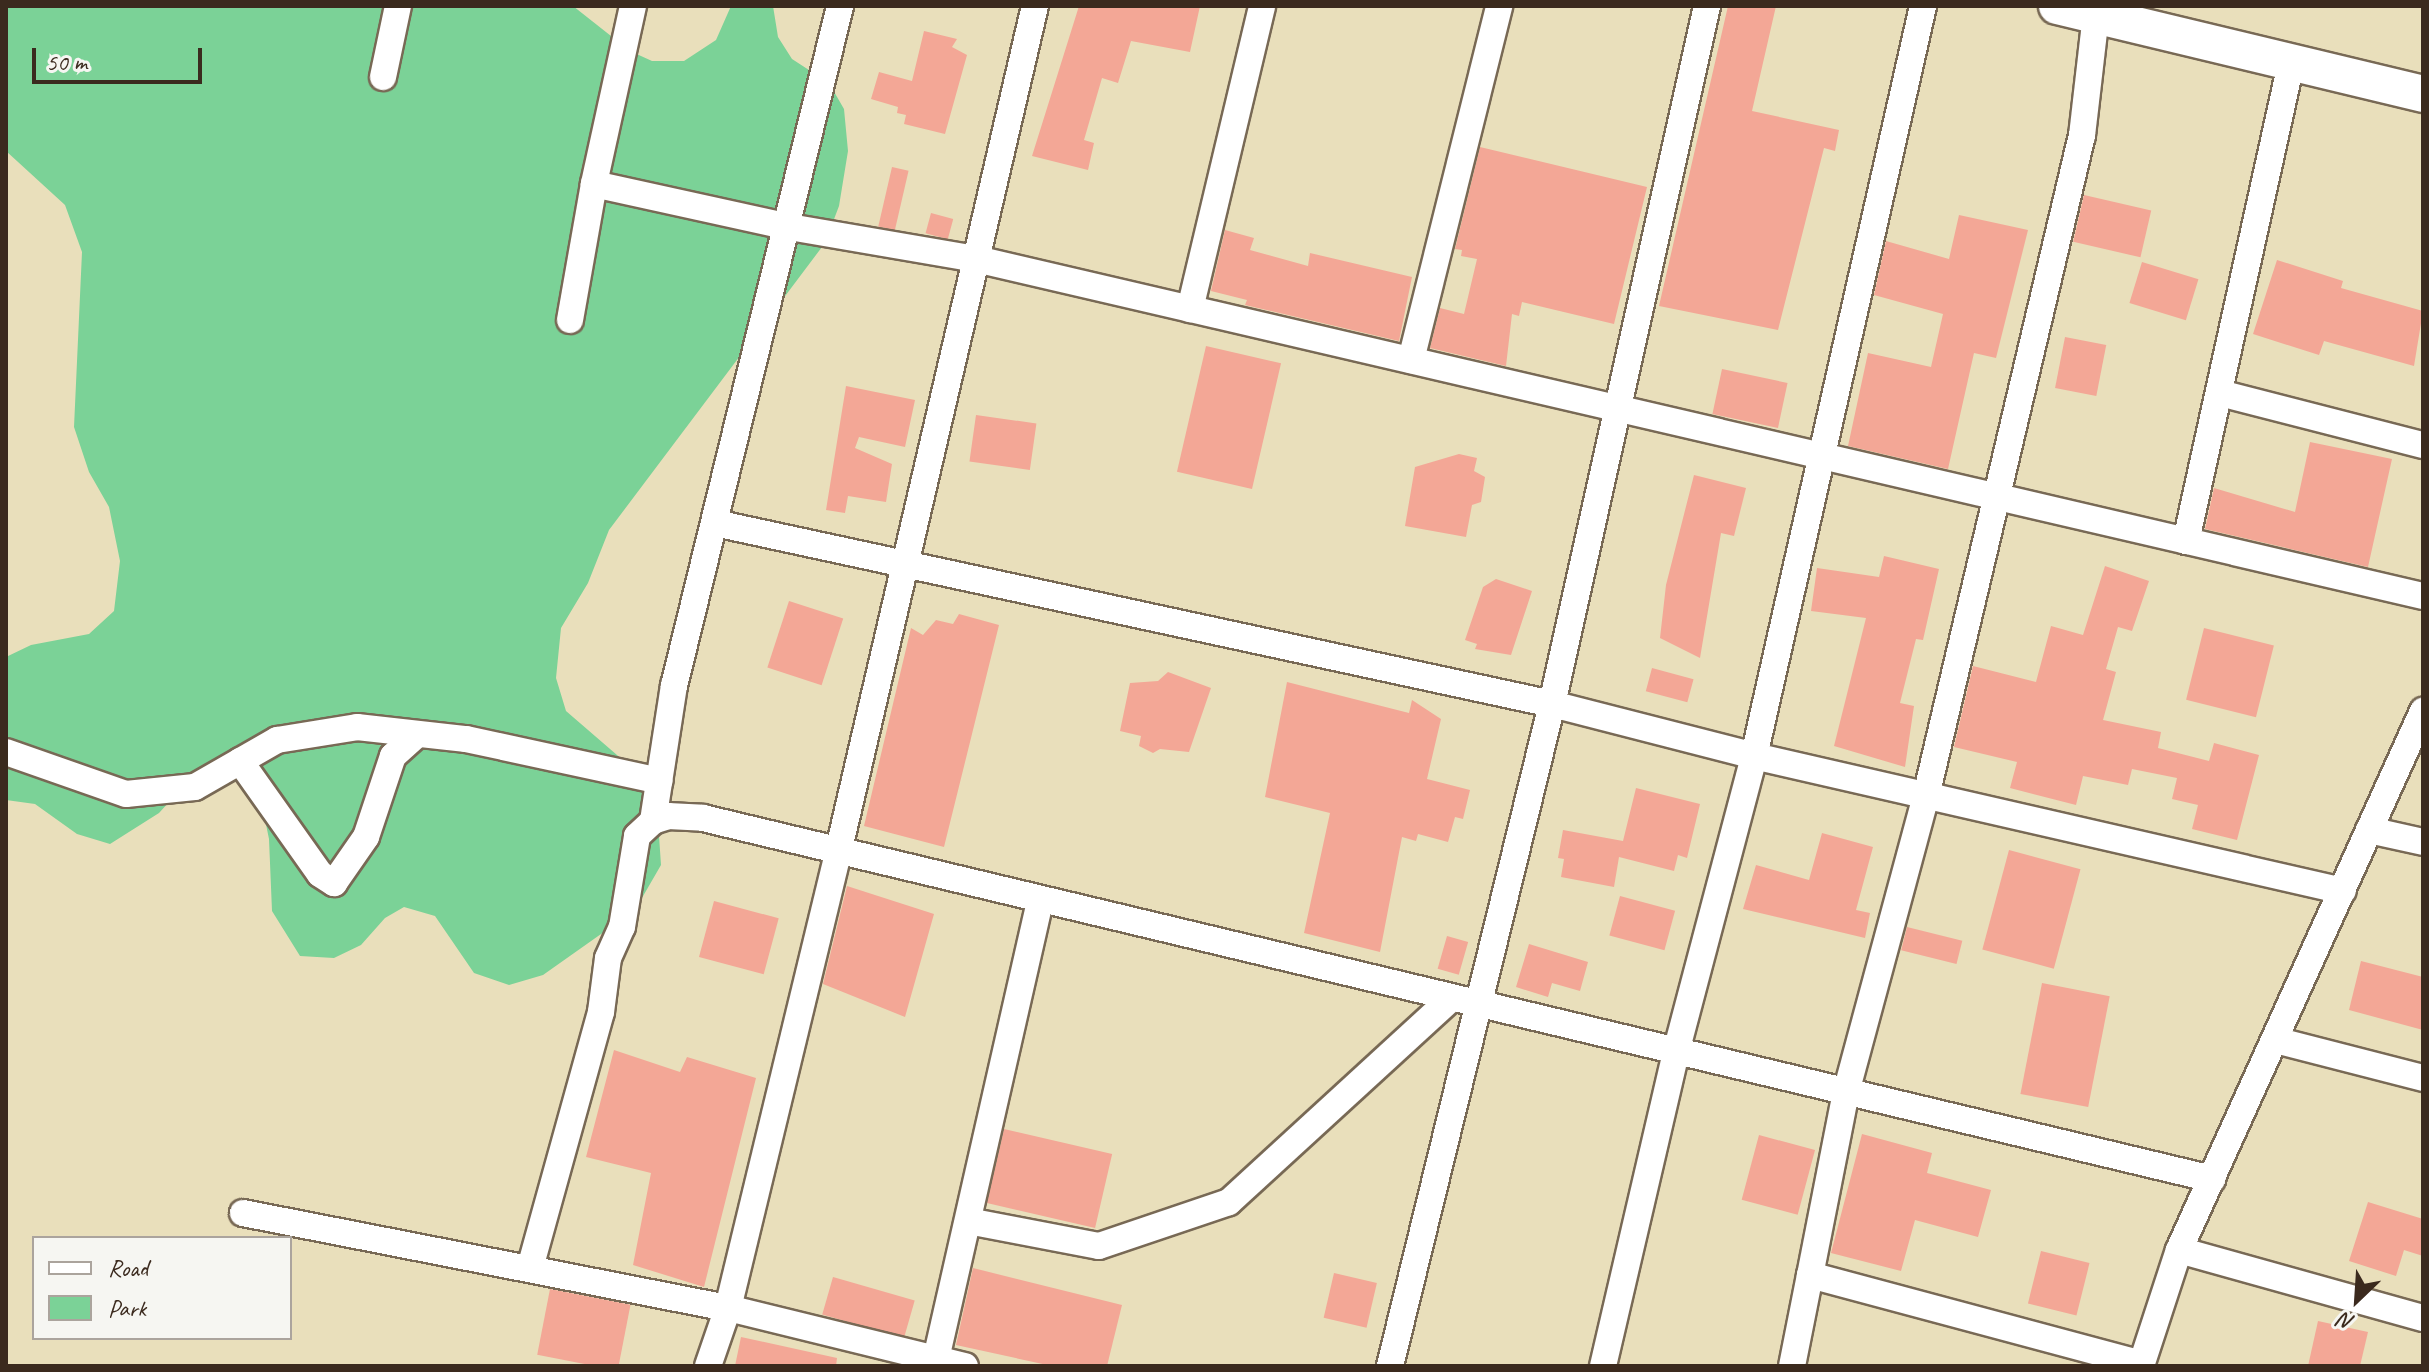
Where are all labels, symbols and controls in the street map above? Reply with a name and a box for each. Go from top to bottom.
scale bar [36,32,206,82]
text: 50 m [46,47,87,77]
legend [32,1236,292,1340]
text: Road [108,1253,148,1283]
north arrow [2317,1260,2397,1340]
text: Park [108,1293,146,1323]
text: N [2335,1306,2359,1337]

